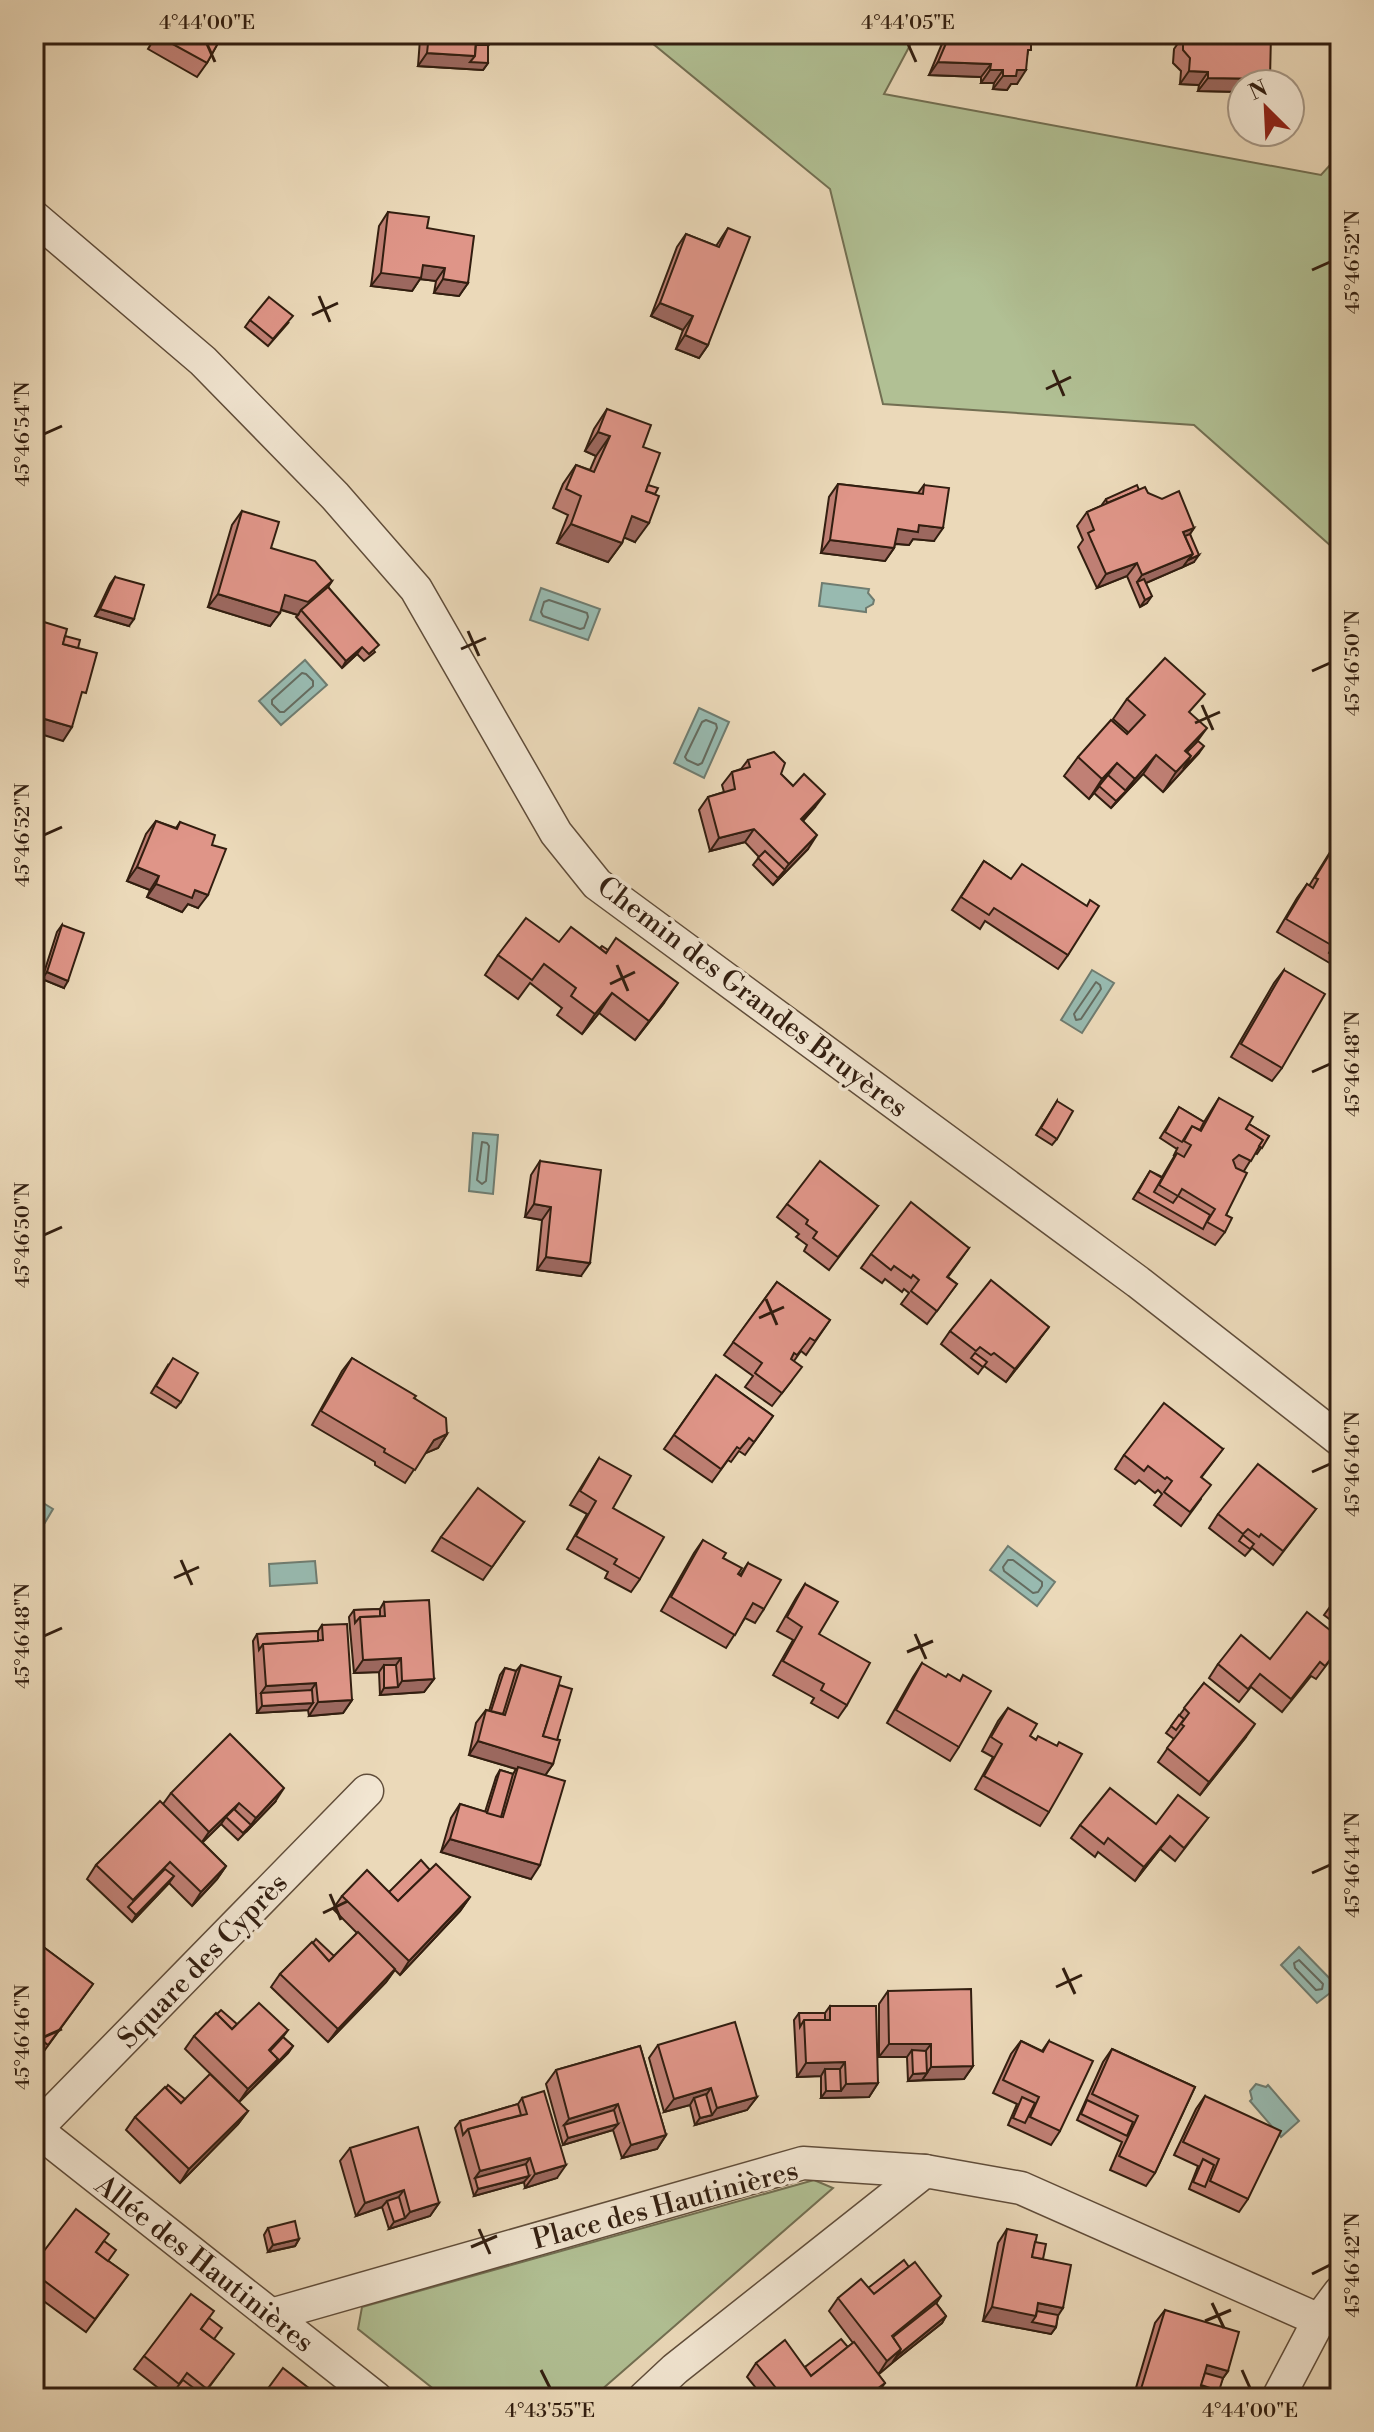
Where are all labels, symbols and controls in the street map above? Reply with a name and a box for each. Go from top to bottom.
text: 4°44'00"E [159,11,255,36]
text: 4°44'05"E [861,11,955,36]
north arrow [1226,68,1306,148]
text: N [1245,75,1272,107]
text: 45°46'52"N [1341,210,1366,314]
text: 45°46'54"N [11,381,36,486]
text: 45°46'50"N [1341,610,1366,716]
text: 45°46'52"N [11,783,36,887]
street label: Chemin des Grandes Bruyères [590,869,914,1126]
text: 45°46'48"N [1341,1011,1366,1117]
text: 45°46'50"N [11,1182,36,1288]
text: 45°46'46"N [1341,1411,1366,1517]
text: 45°46'48"N [11,1583,36,1689]
text: 45°46'44"N [1341,1812,1366,1918]
street label: Square des Cyprès [111,1866,296,2056]
text: 45°46'46"N [11,1984,36,2090]
street label: Place des Hautinières [529,2153,802,2258]
street label: Allée des Hautinières [87,2167,320,2360]
text: 45°46'42"N [1341,2213,1366,2317]
text: 4°43'55"E [505,2399,595,2424]
text: 4°44'00"E [1202,2399,1298,2424]

